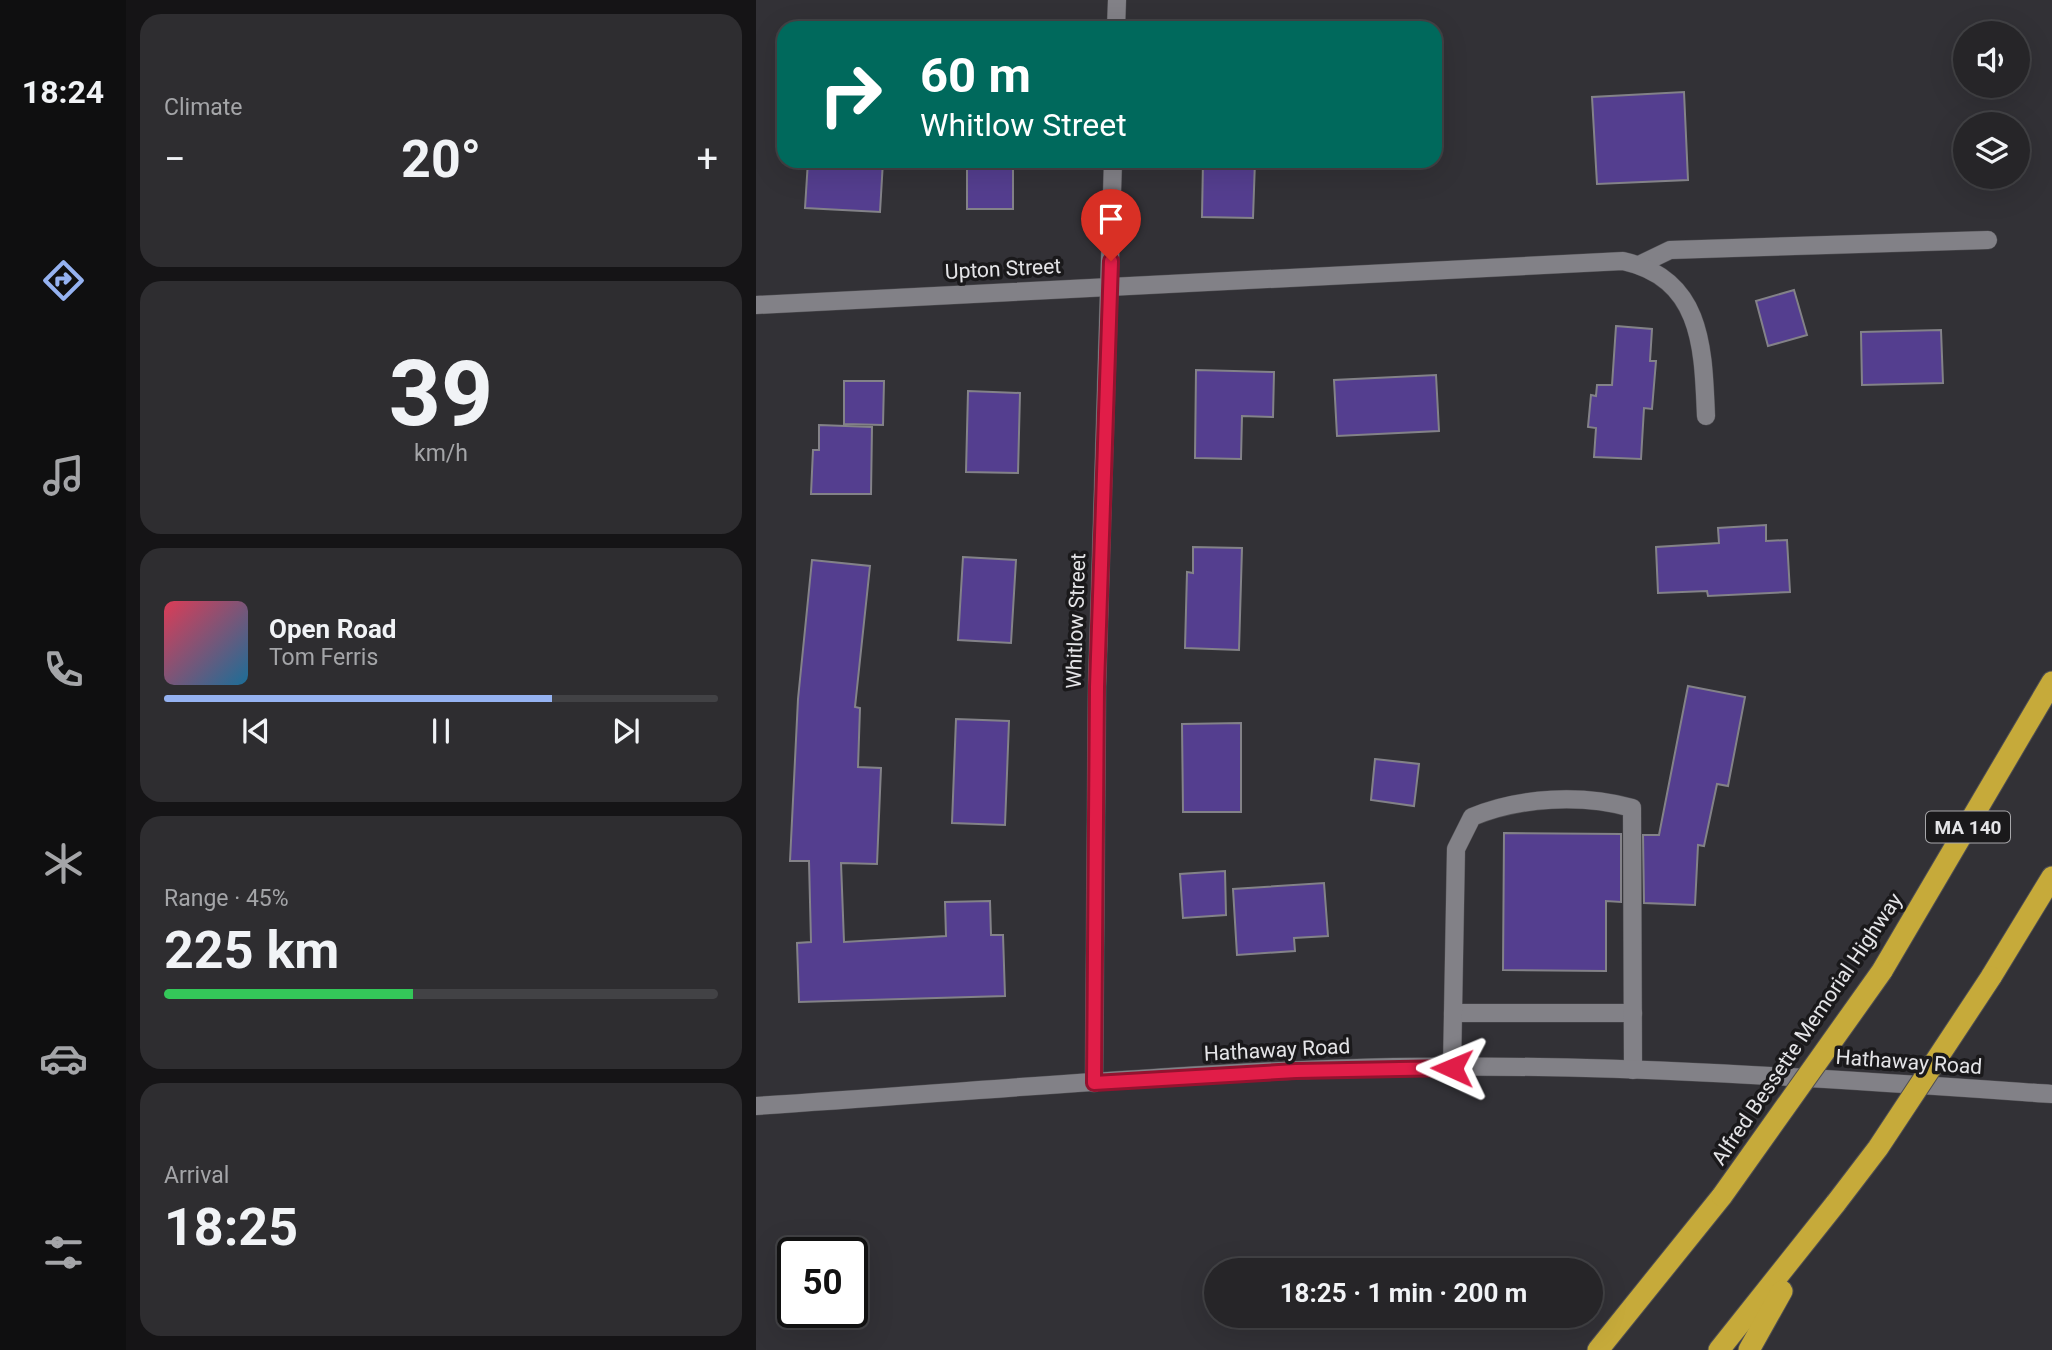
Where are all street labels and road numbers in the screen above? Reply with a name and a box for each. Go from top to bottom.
street label: Upton Street [944,254,1062,284]
street label: Whitlow Street [1062,553,1090,689]
road number: MA 140 [1926,812,2010,842]
street label: Alfred Bessette Memorial Highway [1707,889,1907,1169]
street label: Hathaway Road [1203,1034,1351,1066]
street label: Hathaway Road [1835,1045,1983,1079]

